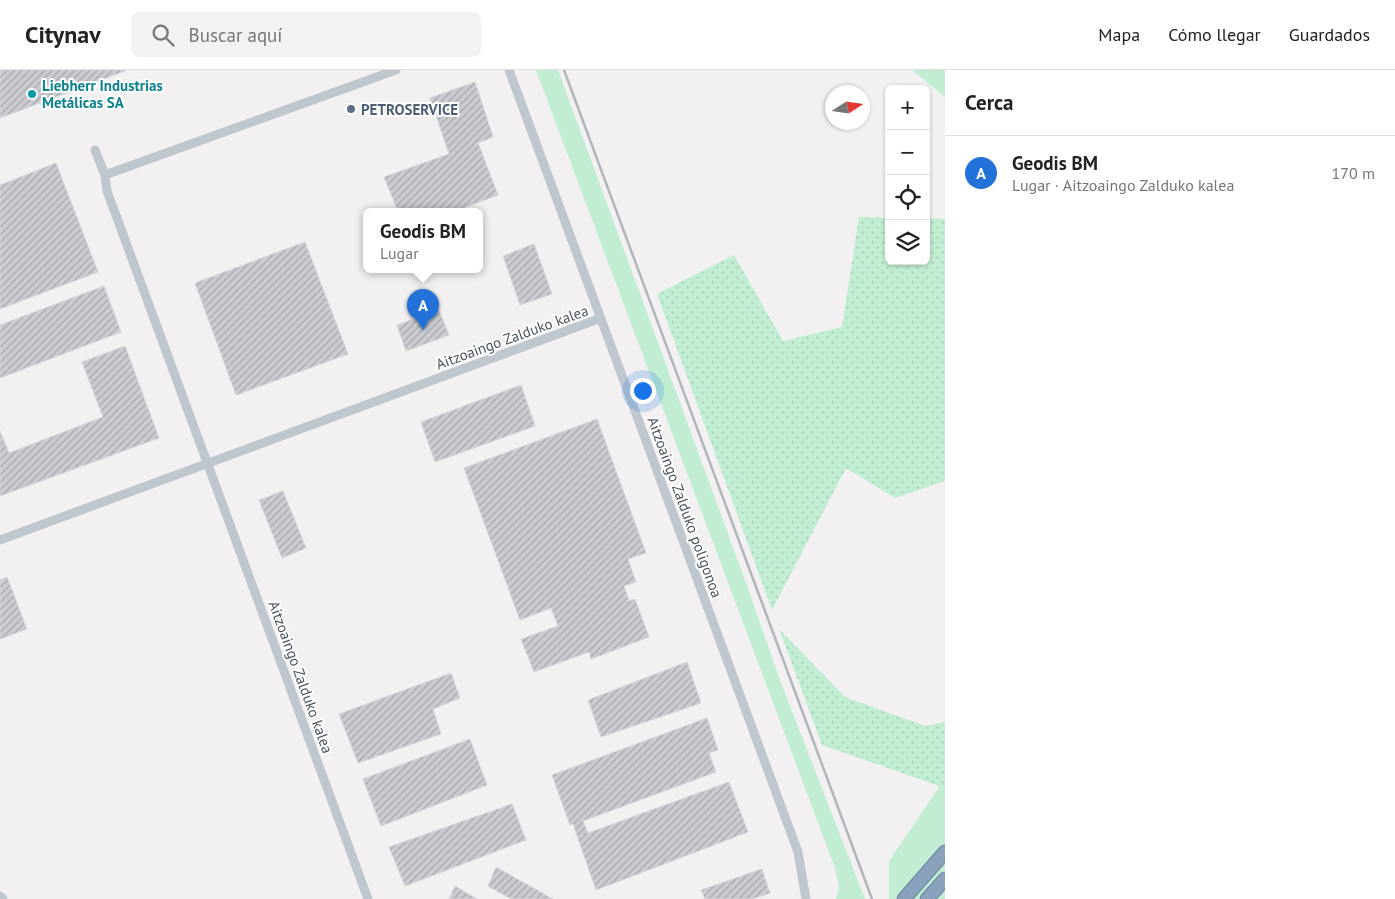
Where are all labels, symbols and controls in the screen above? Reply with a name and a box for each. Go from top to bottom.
search box [131,12,481,57]
text: Citynav [25,19,101,50]
icon: search [149,21,177,49]
text: Buscar aquí [189,23,282,47]
text: Mapa [1098,23,1140,46]
text: Cómo llegar [1168,23,1261,46]
text: Guardados [1289,23,1370,46]
place label: Liebherr Industrias Metálicas SA [42,76,163,112]
north arrow [825,85,870,130]
map controls [885,85,930,265]
button: + [885,85,930,130]
marker: Liebherr Industrias Metálicas SA [26,88,38,100]
text: Cerca [965,89,1014,116]
place label: PETROSERVICE [361,100,458,119]
marker: PETROSERVICE [345,103,357,115]
button: − [885,130,930,175]
text: Geodis BM [1012,151,1098,175]
text: A [976,163,986,183]
text: 170 m [1332,163,1375,183]
button: locate [885,175,930,220]
text: Lugar · Aitzoaingo Zalduko kalea [1012,175,1234,195]
popup [363,208,483,273]
text: Geodis BM [380,219,466,243]
button: layers [885,220,930,265]
text: Lugar [380,243,419,263]
pin: A [407,289,439,330]
street label: Aitzoaingo Zalduko kalea [433,301,591,373]
your location [630,378,656,404]
street label: Aitzoaingo Zalduko poligonoa [643,414,727,600]
street label: Aitzoaingo Zalduko kalea [265,598,337,756]

